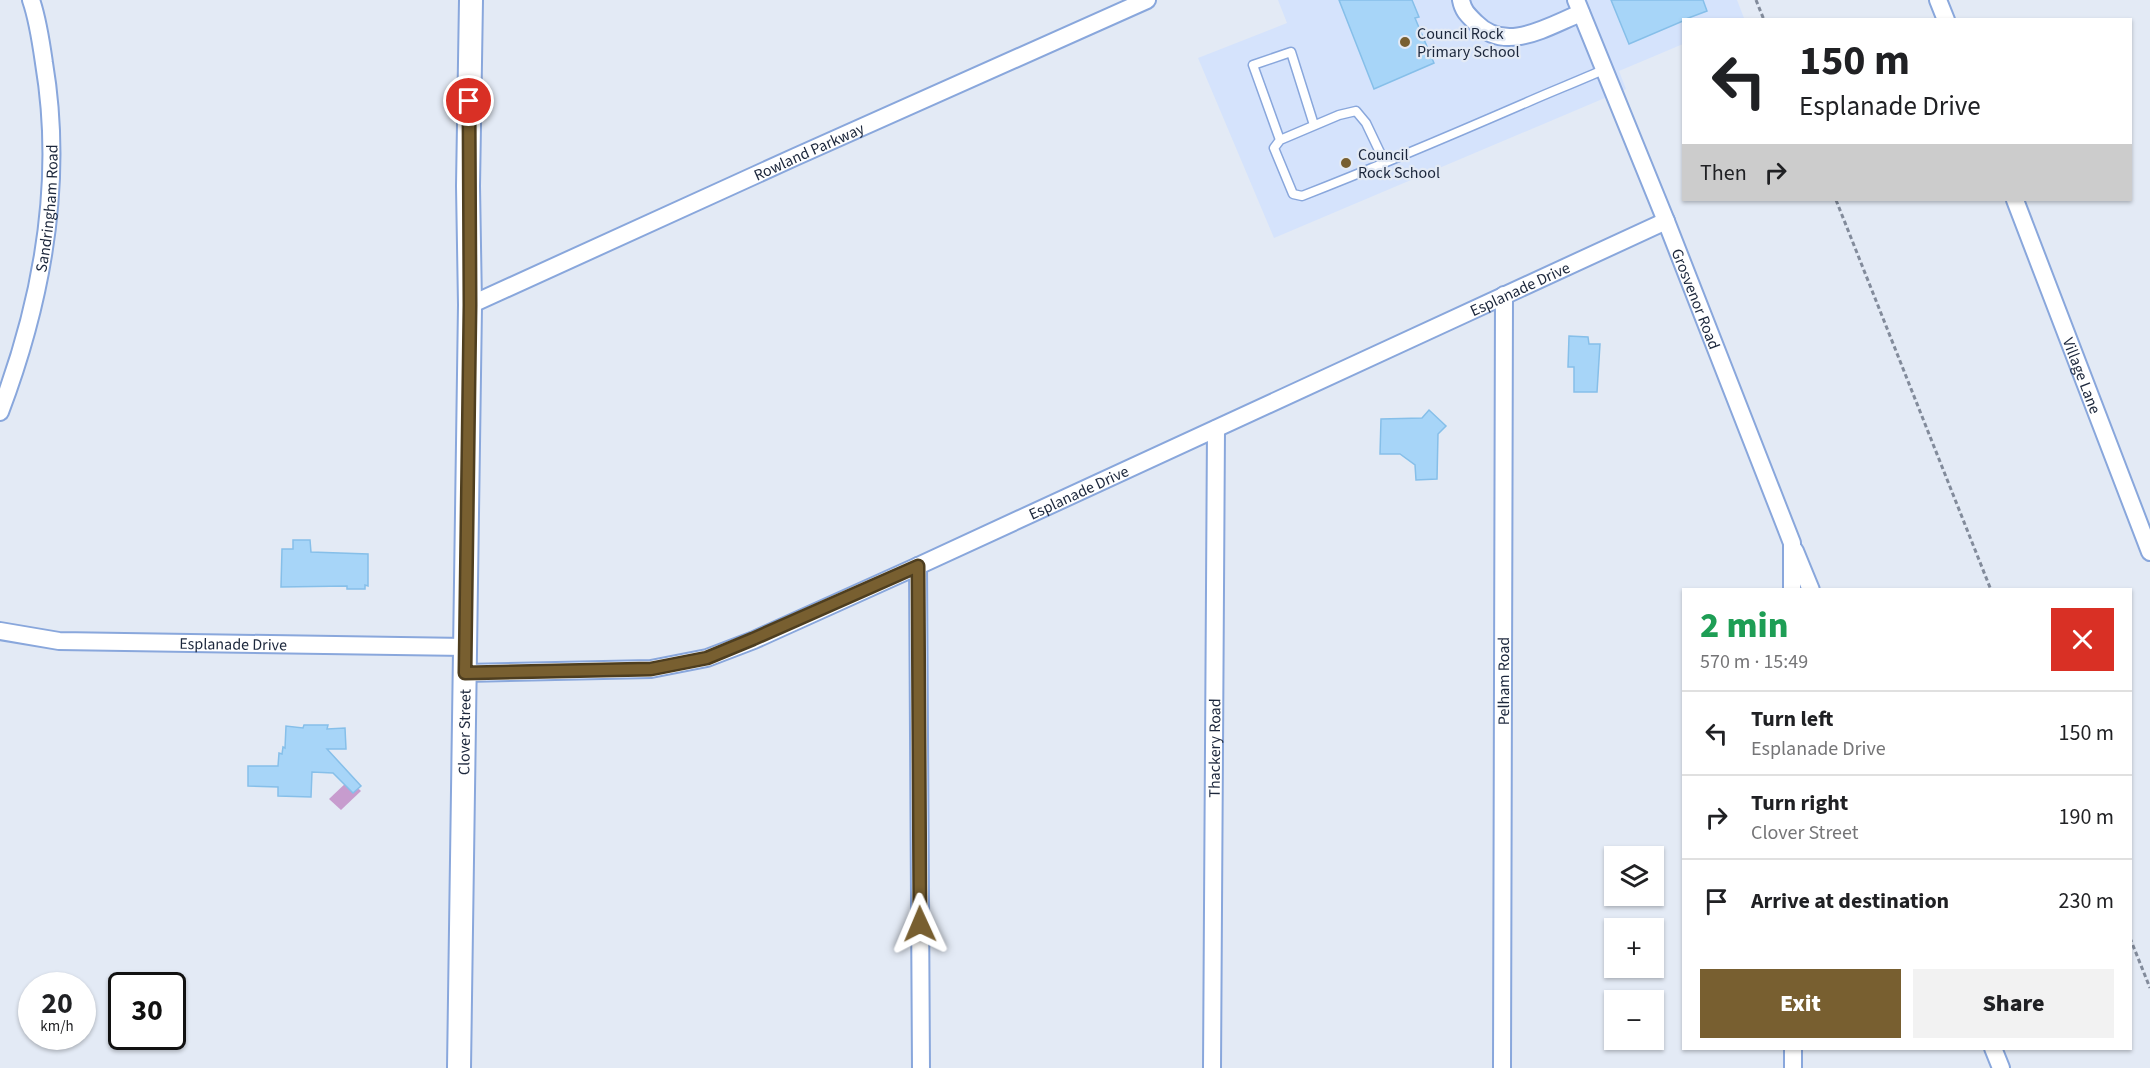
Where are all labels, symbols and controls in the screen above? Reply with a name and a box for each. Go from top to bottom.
place label: Council Rock Primary School [1417,23,1519,63]
text: 150 m [1799,31,1910,91]
marker: Council Rock Primary School [1398,35,1412,49]
icon: left [1700,42,1778,120]
pin [443,75,494,126]
icon: arrive [452,84,485,117]
text: Esplanade Drive [1799,87,1981,126]
street label: Rowland Parkway [750,117,868,186]
street label: Sandringham Road [30,144,63,274]
place label: Council Rock School [1358,144,1440,184]
marker: Council Rock School [1339,156,1353,170]
icon: right [1759,156,1792,189]
text: Then [1700,157,1747,189]
street label: Grosvenor Road [1666,245,1725,353]
street label: Esplanade Drive [1467,257,1574,322]
street label: Village Lane [2057,335,2106,417]
street label: Esplanade Drive [1025,460,1132,525]
text: 2 min [1700,600,1788,651]
button: close [2051,608,2114,671]
street label: Esplanade Drive [179,633,287,656]
street label: Pelham Road [1493,637,1515,725]
text: 570 m · 15:49 [1700,648,1808,676]
street label: Clover Street [453,688,476,775]
street label: Thackery Road [1204,698,1226,798]
text: Turn left [1751,703,1833,735]
icon: left [1700,717,1733,750]
text: 150 m [2059,717,2114,749]
text: Esplanade Drive [1751,735,1886,763]
text: Turn right [1751,787,1848,819]
icon: right [1700,801,1733,834]
text: 190 m [2059,801,2114,833]
text: Clover Street [1751,819,1859,847]
map controls [1604,846,1664,1050]
button: layers [1604,846,1664,906]
icon: arrive [1700,885,1733,918]
text: Arrive at destination [1751,885,1949,917]
text: 230 m [2059,885,2114,917]
position arrow [888,892,952,956]
button: + [1604,918,1664,978]
button: Exit [1700,969,1901,1038]
button: Share [1913,969,2114,1038]
speed limit sign: 30 [108,972,186,1050]
text: 20 [41,982,73,1025]
button: − [1604,990,1664,1050]
text: km/h [40,1016,74,1037]

